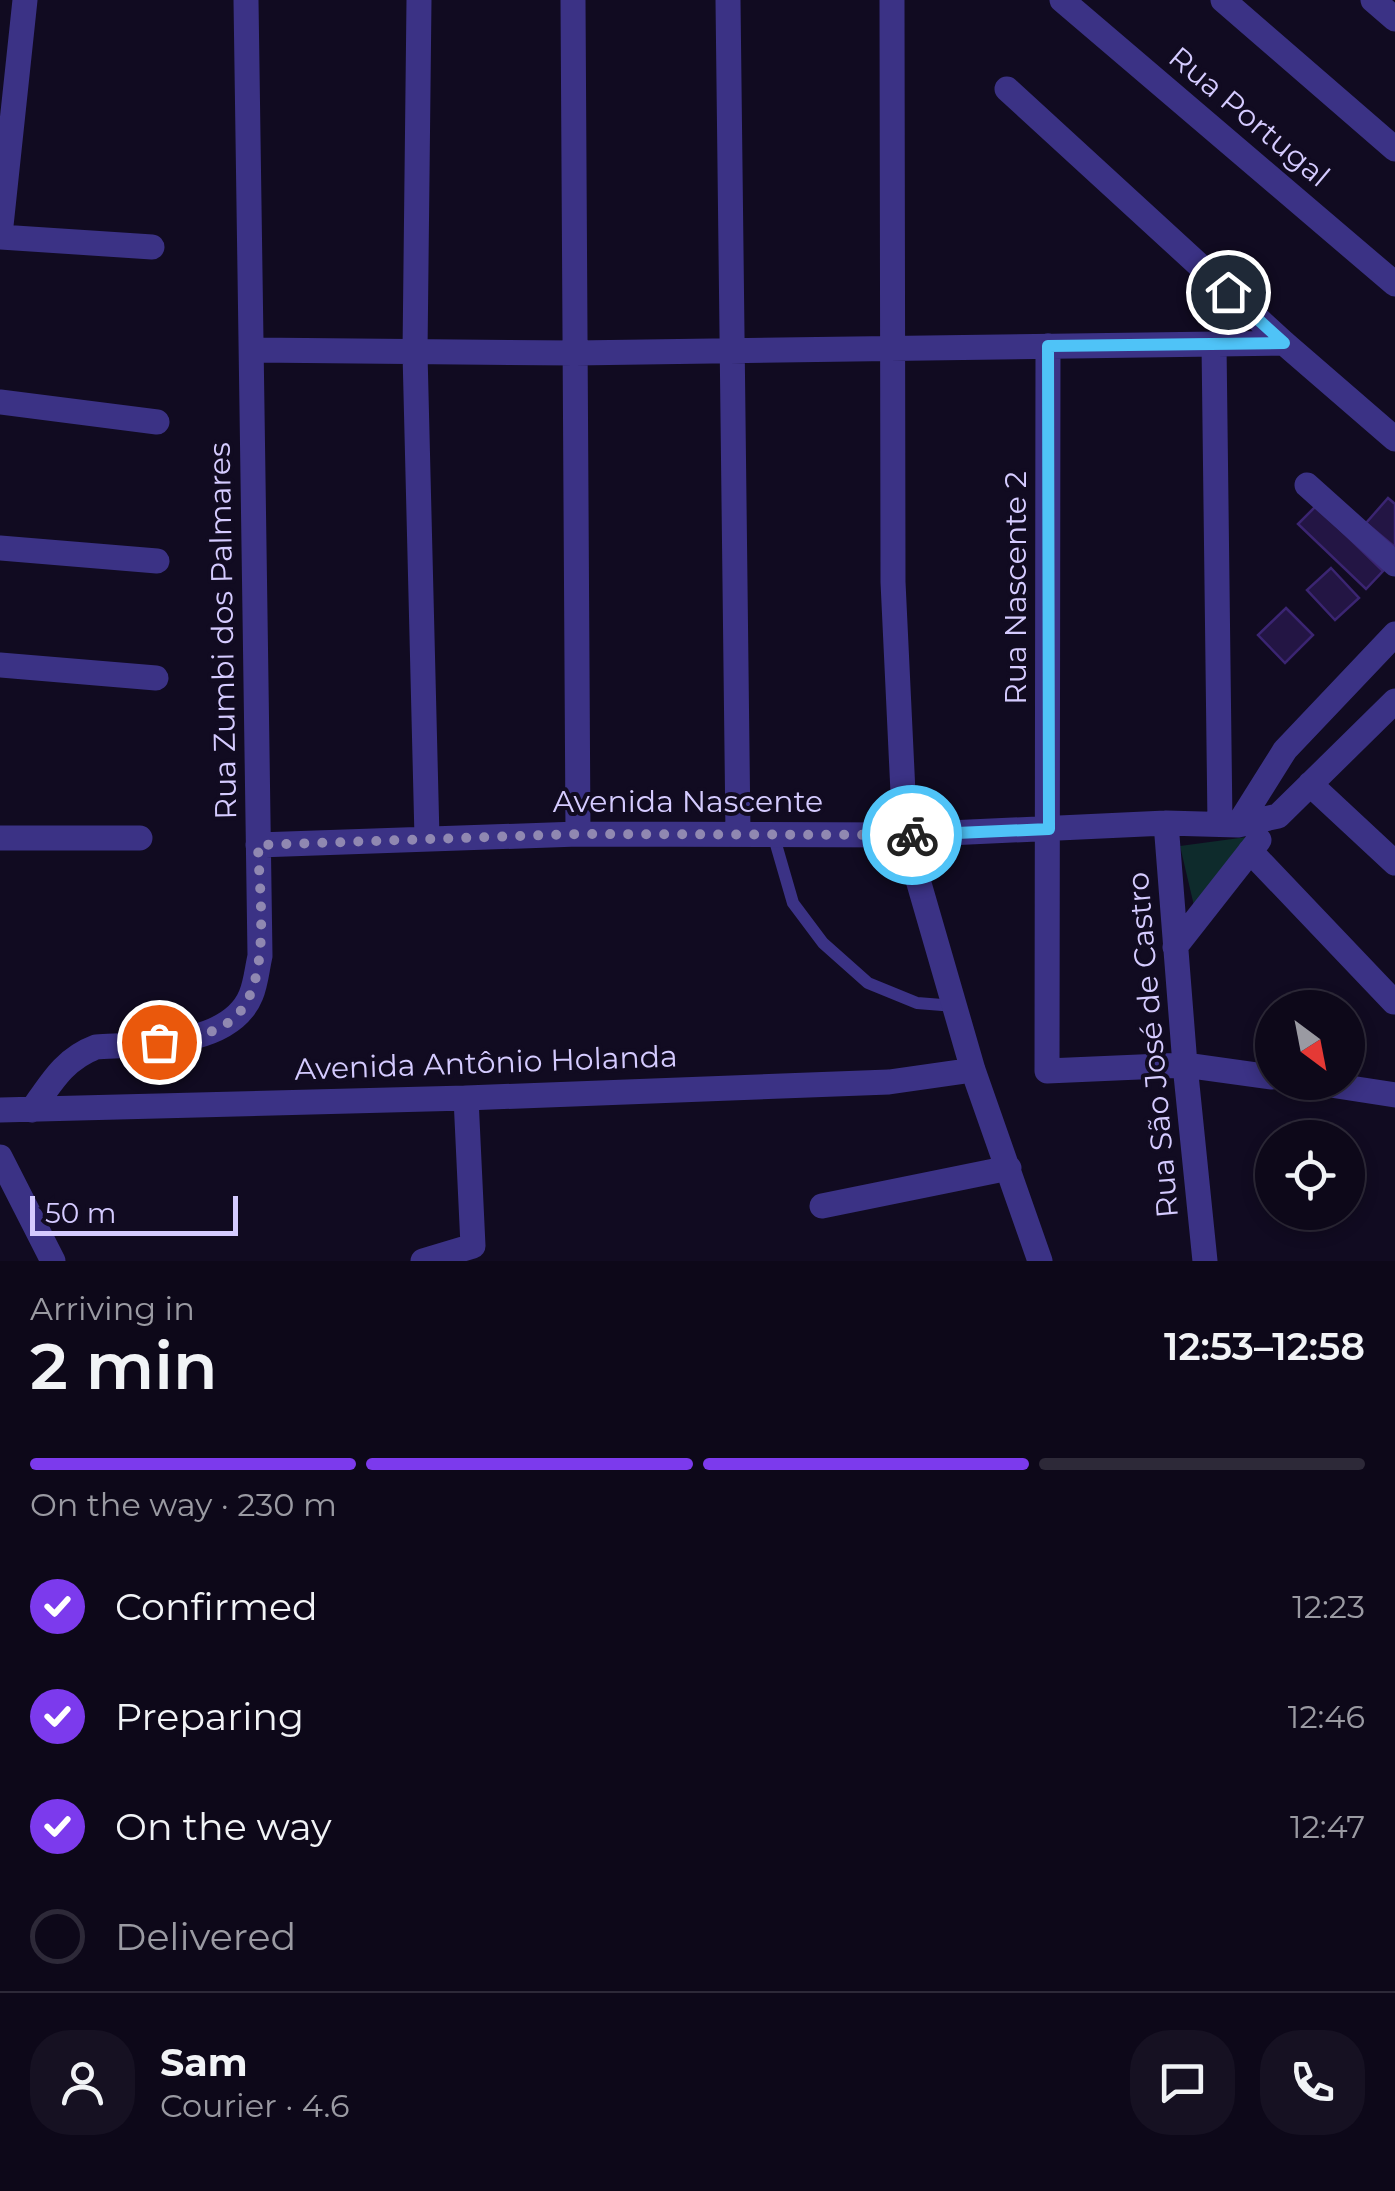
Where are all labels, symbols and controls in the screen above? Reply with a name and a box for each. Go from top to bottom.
street label: Rua Portugal [1161,39,1337,195]
pin [1186,250,1271,335]
icon: home [1201,265,1256,320]
street label: Rua Zumbi dos Palmares [201,442,244,820]
street label: Rua Nascente 2 [997,471,1034,705]
street label: Avenida Nascente [553,783,823,820]
courier [862,785,962,885]
icon: bike [885,808,940,863]
street label: Rua São José de Castro [1119,871,1186,1220]
north arrow [1255,990,1365,1100]
map controls [1255,990,1365,1230]
pin [117,1000,202,1085]
icon: bag [132,1015,187,1070]
street label: Avenida Antônio Holanda [294,1037,678,1088]
button: locate [1255,1120,1365,1230]
scale bar [30,1191,238,1236]
text: 50 m [45,1196,116,1230]
text: Arriving in [30,1289,195,1328]
text: 12:53–12:58 [1164,1323,1365,1370]
text: 2 min [30,1326,218,1405]
text: On the way · 230 m [30,1485,337,1524]
icon: check [30,1579,85,1634]
text: Confirmed [115,1583,318,1630]
text: 12:23 [1292,1587,1365,1626]
icon: check [30,1689,85,1744]
text: Preparing [115,1693,304,1740]
text: 12:46 [1288,1697,1365,1736]
icon: check [30,1799,85,1854]
text: On the way [115,1803,332,1850]
text: 12:47 [1290,1807,1365,1846]
text: Delivered [115,1913,296,1960]
button: person [30,2030,135,2135]
button: chat [1130,2030,1235,2135]
button: phone [1260,2030,1365,2135]
text: Sam [160,2039,248,2086]
text: Courier · 4.6 [160,2086,349,2125]

